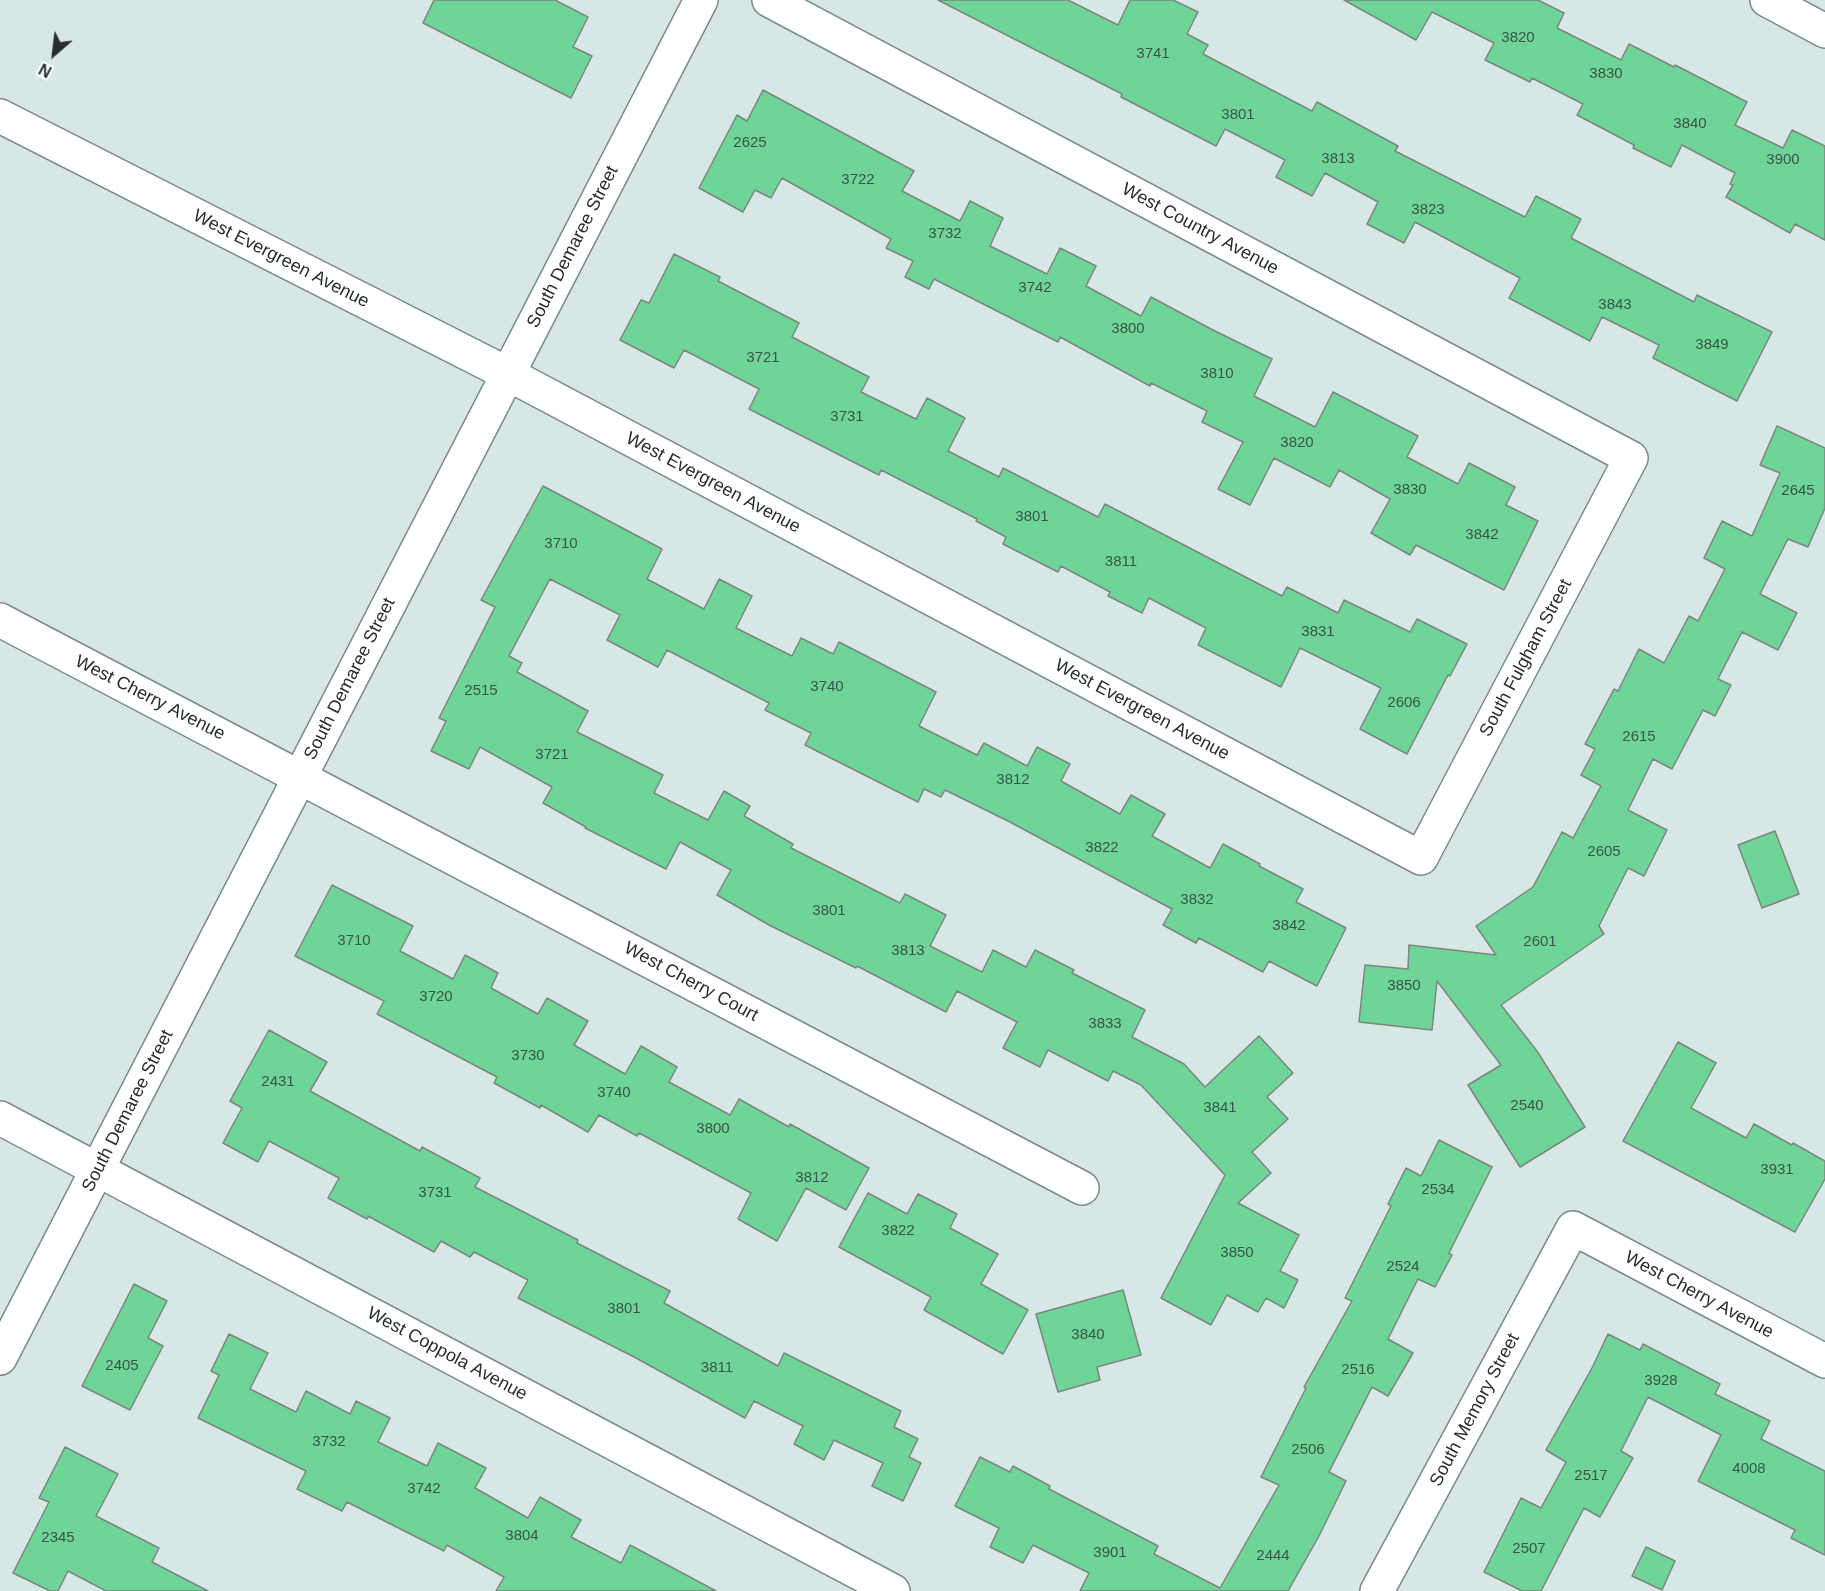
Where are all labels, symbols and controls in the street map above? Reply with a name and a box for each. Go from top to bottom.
north arrow [24,24,84,84]
house number: 3820 [1501,29,1535,47]
house number: 3741 [1136,45,1170,63]
text: N [36,60,54,81]
house number: 3830 [1589,65,1623,83]
house number: 3801 [1221,106,1255,124]
house number: 3840 [1673,115,1707,133]
house number: 2625 [733,134,767,152]
house number: 3813 [1321,150,1355,168]
house number: 3900 [1766,151,1800,169]
street label: South Demaree Street [523,162,623,332]
house number: 3722 [841,171,875,189]
street label: West Country Avenue [1118,179,1282,279]
house number: 3823 [1411,201,1445,219]
street label: West Evergreen Avenue [189,205,373,313]
house number: 3732 [928,225,962,243]
house number: 3742 [1018,279,1052,297]
house number: 3843 [1598,296,1632,314]
house number: 3800 [1111,320,1145,338]
house number: 3849 [1695,336,1729,354]
house number: 3721 [746,349,780,367]
house number: 3810 [1200,365,1234,383]
house number: 3731 [830,408,864,426]
street label: West Evergreen Avenue [622,428,804,538]
house number: 3820 [1280,434,1314,452]
house number: 3830 [1393,481,1427,499]
house number: 2645 [1781,482,1815,500]
house number: 3801 [1015,508,1049,526]
house number: 3842 [1465,526,1499,544]
house number: 3710 [544,535,578,553]
house number: 3811 [1105,553,1137,571]
street label: South Fulgham Street [1475,576,1577,740]
street label: South Demaree Street [300,594,400,764]
house number: 3831 [1301,623,1335,641]
street label: West Cherry Avenue [71,651,229,745]
street label: West Evergreen Avenue [1051,655,1233,765]
house number: 3740 [810,678,844,696]
house number: 2515 [464,682,498,700]
house number: 2606 [1387,694,1421,712]
house number: 2615 [1622,728,1656,746]
house number: 3721 [535,746,569,764]
house number: 3812 [996,771,1030,789]
house number: 3822 [1085,839,1119,857]
house number: 2605 [1587,843,1621,861]
house number: 3832 [1180,891,1214,909]
house number: 3801 [812,902,846,920]
house number: 3842 [1272,917,1306,935]
house number: 3710 [337,932,371,950]
house number: 2601 [1523,933,1557,951]
street label: West Cherry Court [620,938,762,1026]
house number: 3813 [891,942,925,960]
house number: 3850 [1387,977,1421,995]
house number: 3720 [419,988,453,1006]
house number: 3833 [1088,1015,1122,1033]
street label: South Demaree Street [78,1026,178,1196]
house number: 3730 [511,1047,545,1065]
house number: 2431 [261,1073,295,1091]
house number: 3740 [597,1084,631,1102]
house number: 2540 [1510,1097,1544,1115]
house number: 3841 [1203,1099,1237,1117]
house number: 3800 [696,1120,730,1138]
house number: 3931 [1760,1161,1794,1179]
house number: 3812 [795,1169,829,1187]
house number: 2534 [1421,1181,1455,1199]
house number: 3731 [418,1184,452,1202]
house number: 3822 [881,1222,915,1240]
house number: 3850 [1220,1244,1254,1262]
street label: West Cherry Avenue [1621,1247,1777,1343]
house number: 2524 [1386,1258,1420,1276]
house number: 3801 [607,1300,641,1318]
street label: West Coppola Avenue [363,1303,531,1405]
house number: 3840 [1071,1326,1105,1344]
street label: South Memory Street [1426,1330,1524,1490]
house number: 2405 [105,1357,139,1375]
house number: 3811 [701,1359,733,1377]
house number: 2516 [1341,1361,1375,1379]
house number: 3928 [1644,1372,1678,1390]
house number: 3732 [312,1433,346,1451]
house number: 2506 [1291,1441,1325,1459]
house number: 4008 [1732,1460,1766,1478]
house number: 2517 [1574,1467,1608,1485]
house number: 3742 [407,1480,441,1498]
house number: 3804 [505,1527,539,1545]
house number: 2345 [41,1529,75,1547]
house number: 2507 [1512,1540,1546,1558]
house number: 3901 [1093,1544,1127,1562]
house number: 2444 [1256,1547,1290,1565]

